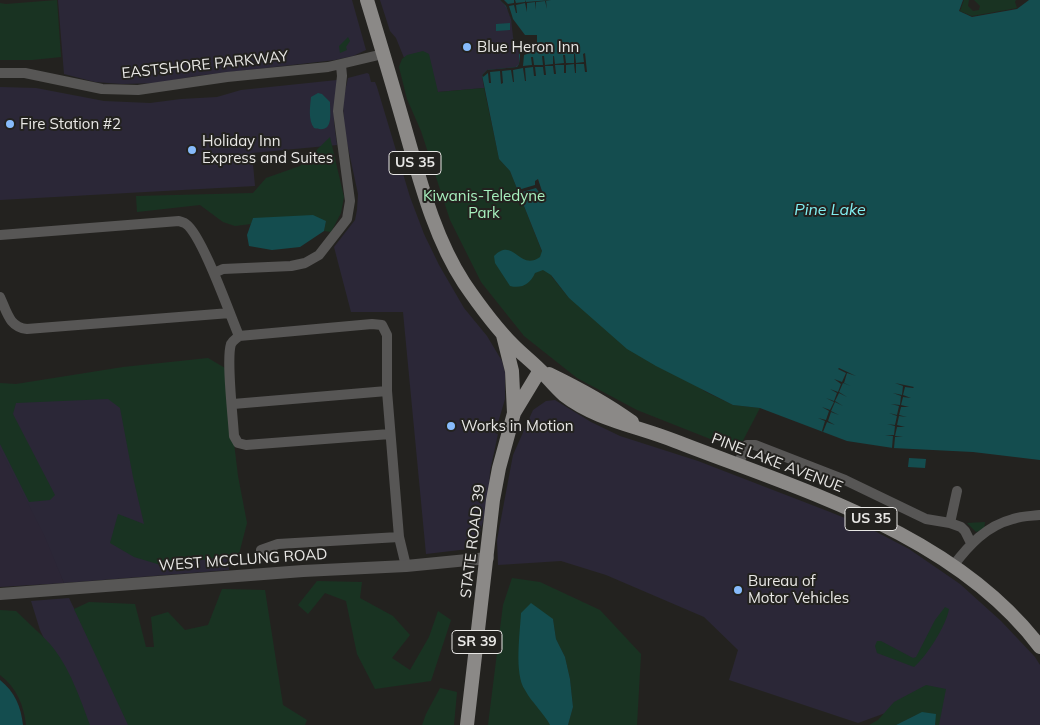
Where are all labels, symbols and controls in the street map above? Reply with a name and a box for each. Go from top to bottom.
place label: Blue Heron Inn [477,38,579,56]
marker: Blue Heron Inn [461,41,473,53]
street label: EASTSHORE PARKWAY [121,47,289,83]
place label: Fire Station #2 [20,115,121,133]
marker: Fire Station #2 [4,118,16,130]
place label: Holiday Inn Express and Suites [202,132,333,167]
marker: Holiday Inn Express and Suites [186,144,198,156]
road number: US 35 [389,152,441,174]
park label: Kiwanis-Teledyne Park [423,187,545,222]
water label: Pine Lake [794,200,866,220]
place label: Works in Motion [461,417,574,435]
marker: Works in Motion [445,420,457,432]
street label: PINE LAKE AVENUE [709,430,845,496]
street label: STATE ROAD 39 [457,483,489,599]
road number: US 35 [845,508,897,530]
street label: WEST MCCLUNG ROAD [158,545,328,575]
place label: Bureau of Motor Vehicles [748,572,849,607]
marker: Bureau of Motor Vehicles [732,584,744,596]
road number: SR 39 [452,630,502,654]

